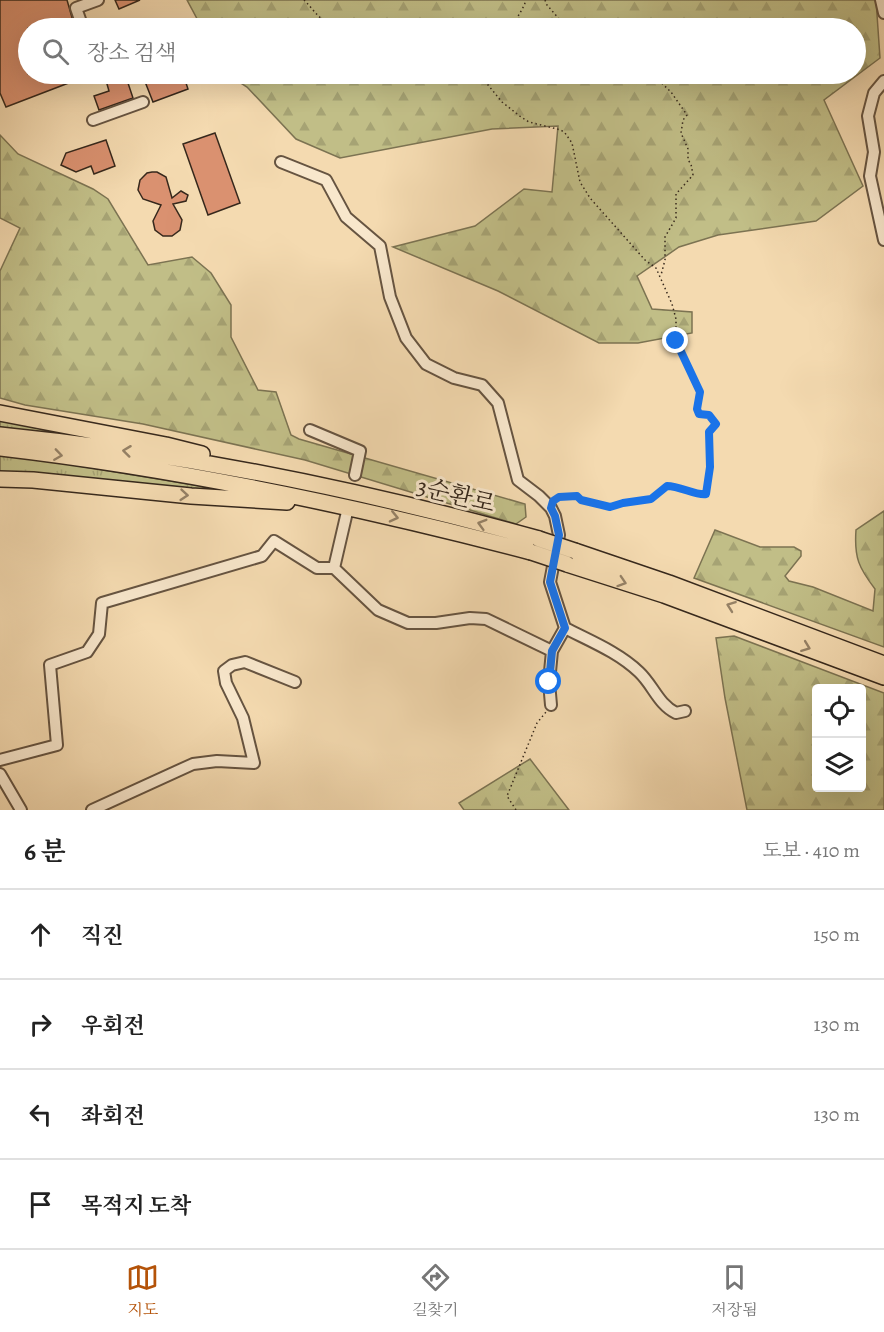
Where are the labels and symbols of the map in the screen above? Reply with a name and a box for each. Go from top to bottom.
route end [662,327,688,353]
one-way arrow [122,446,132,458]
one-way arrow [53,448,63,461]
street label: 3순환로 [414,470,498,520]
one-way arrow [179,488,188,501]
one-way arrow [389,509,399,522]
one-way arrow [478,519,488,531]
one-way arrow [616,575,627,587]
one-way arrow [726,600,737,613]
one-way arrow [800,640,811,652]
route start [535,668,561,694]

